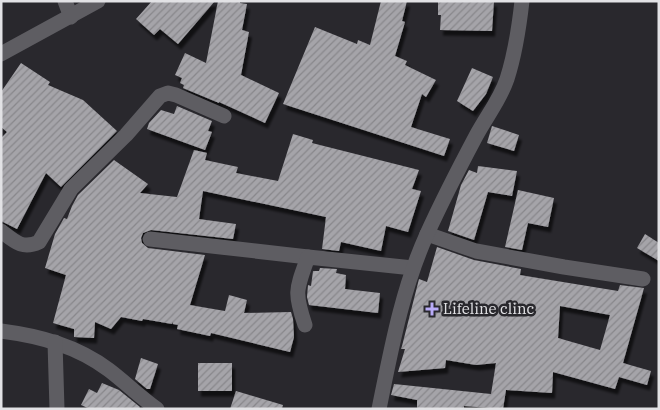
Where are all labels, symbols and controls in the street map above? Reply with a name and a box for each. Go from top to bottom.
place label: Lifeline clinc [443,299,535,318]
marker: Lifeline clinc [425,302,439,316]

